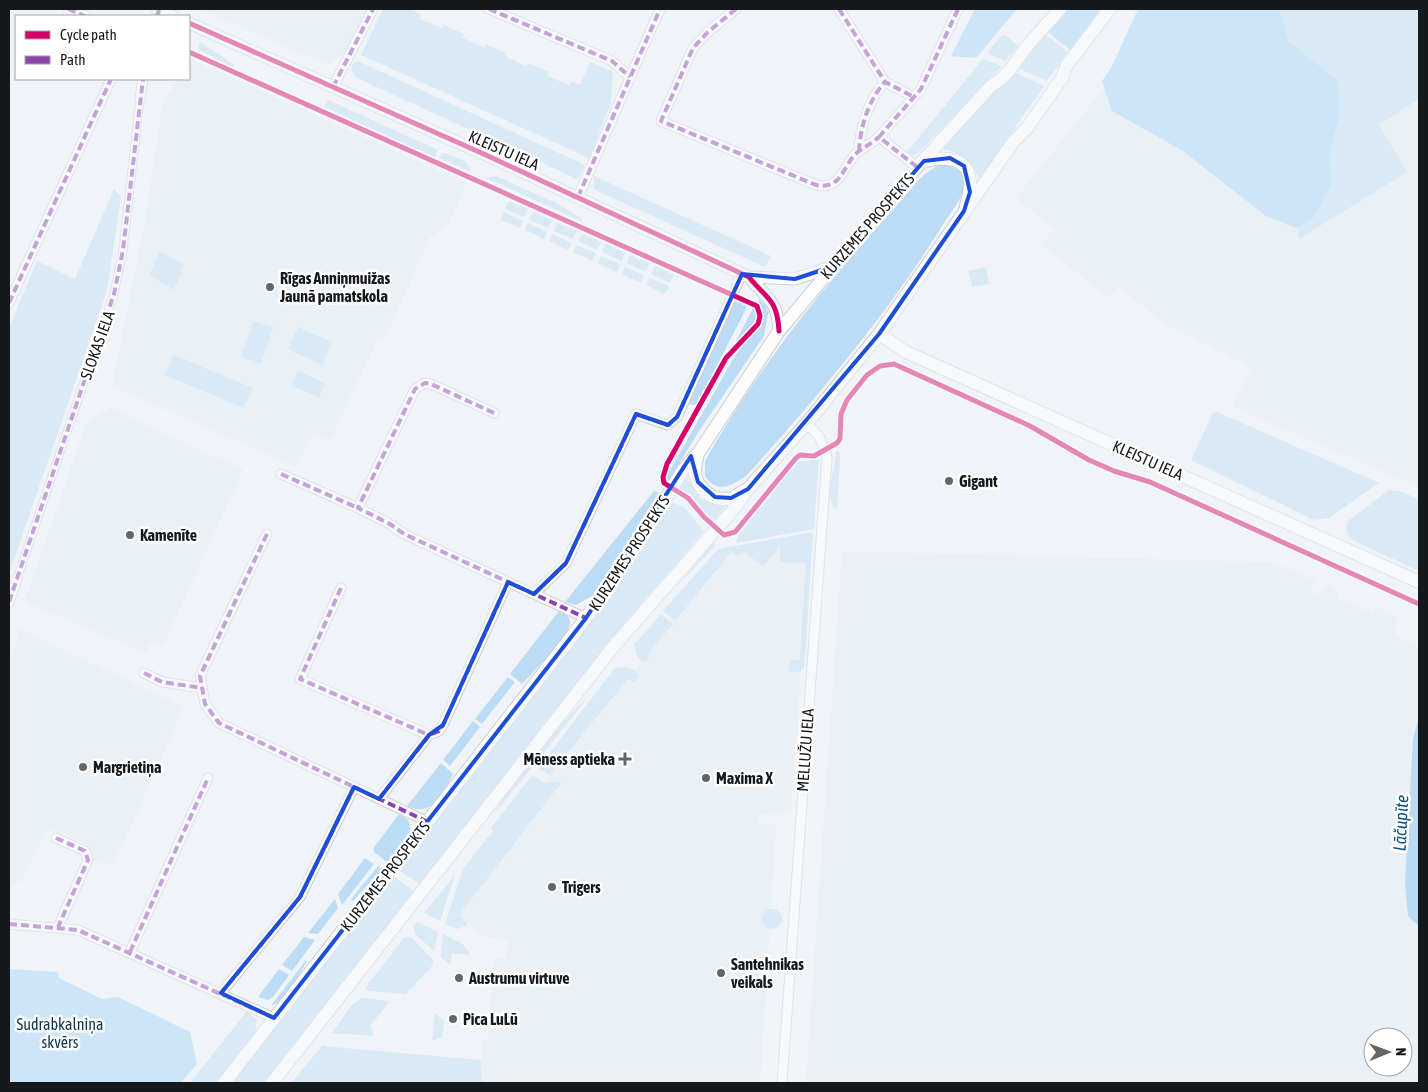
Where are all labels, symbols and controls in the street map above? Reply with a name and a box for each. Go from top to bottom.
legend [15,15,190,80]
text: Cycle path [60,26,117,43]
text: Path [60,51,86,68]
street label: KLEISTU IELA [466,126,542,174]
street label: KURZEMES PROSPEKTS [816,169,918,282]
place label: Rīgas Anniņmuižas Jaunā pamatskola [279,269,390,305]
marker: Rīgas Anniņmuižas Jaunā pamatskola [264,281,276,293]
street label: SLOKAS IELA [76,308,118,382]
street label: KLEISTU IELA [1110,436,1186,484]
place label: Gigant [959,472,998,490]
marker: Gigant [943,475,955,487]
street label: KURZEMES PROSPEKTS [585,492,673,614]
place label: Kamenīte [140,526,197,544]
marker: Kamenīte [124,529,136,541]
street label: MELLUŽU IELA [793,708,817,792]
place label: Mēness aptieka [523,750,615,768]
marker: Mēness aptieka [619,753,631,765]
place label: Margrietiņa [93,758,161,777]
marker: Margrietiņa [77,761,89,773]
place label: Maxima X [716,769,773,787]
marker: Maxima X [700,772,712,784]
water label: Lāčupīte [1389,794,1412,852]
street label: KURZEMES PROSPEKTS [337,818,433,934]
place label: Trigers [562,878,601,896]
marker: Trigers [546,881,558,893]
place label: Santehnikas veikals [731,955,804,991]
marker: Santehnikas veikals [715,967,727,979]
place label: Austrumu virtuve [468,969,570,987]
marker: Austrumu virtuve [453,972,465,984]
place label: Pica LuLū [463,1010,518,1028]
marker: Pica LuLū [447,1013,459,1025]
park label: Sudrabkalniņa skvērs [17,1015,103,1051]
north arrow [1363,1027,1413,1077]
text: N [1393,1048,1409,1056]

